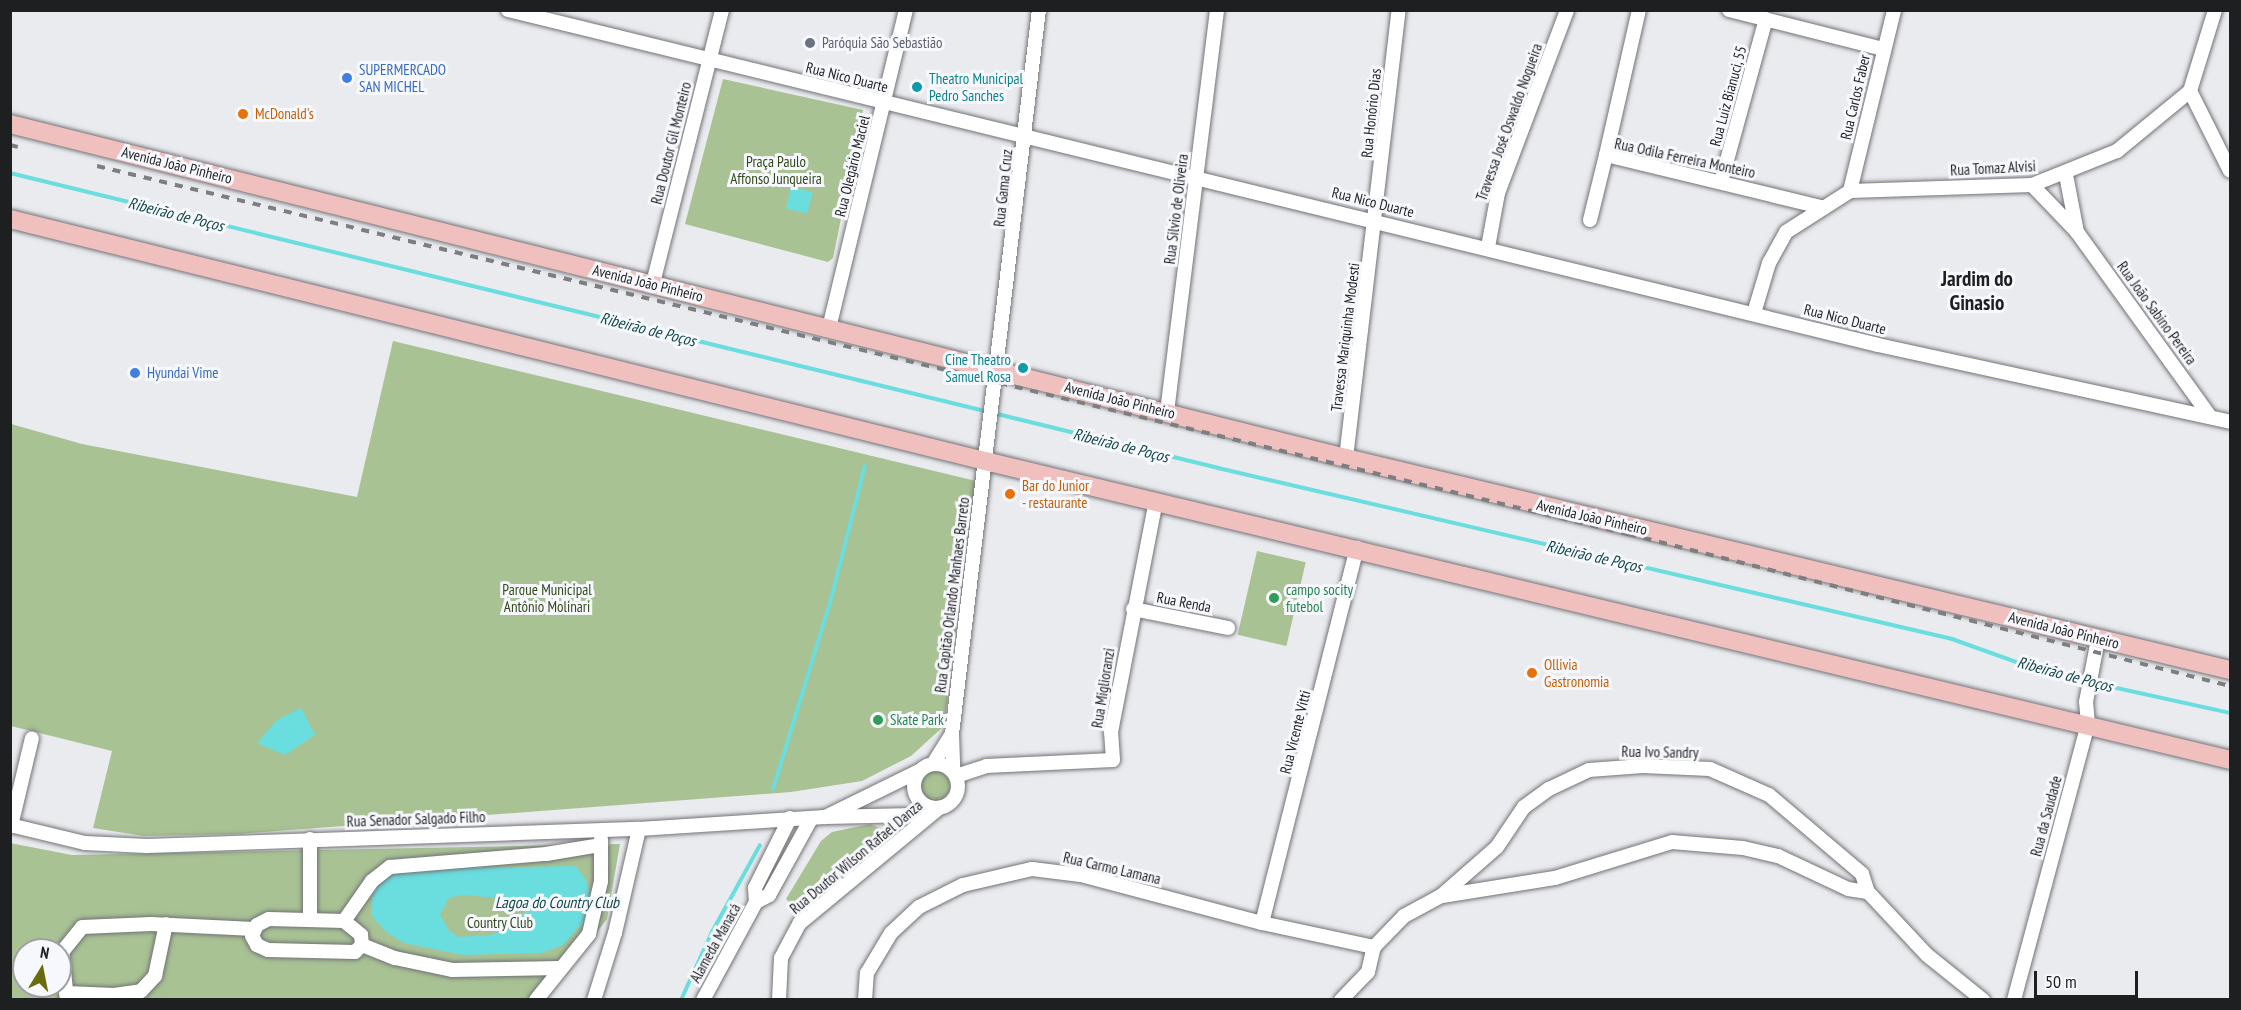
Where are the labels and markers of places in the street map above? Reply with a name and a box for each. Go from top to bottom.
place label: Paróquia São Sebastião [822,34,943,52]
marker: Paróquia São Sebastião [803,36,817,50]
place label: SUPERMERCADO SAN MICHEL [359,60,446,95]
place label: Theatro Municipal Pedro Sanches [929,69,1023,104]
marker: SUPERMERCADO SAN MICHEL [340,71,354,85]
marker: Theatro Municipal Pedro Sanches [910,80,924,94]
place label: McDonald's [255,105,314,123]
marker: McDonald's [236,107,250,121]
place label: Cine Theatro Samuel Rosa [945,350,1011,385]
marker: Cine Theatro Samuel Rosa [1016,361,1030,375]
place label: Hyundai Vime [147,364,219,382]
marker: Hyundai Vime [128,366,142,380]
place label: Bar do Junior - restaurante [1022,476,1089,511]
marker: Bar do Junior - restaurante [1003,487,1017,501]
place label: campo socity futebol [1286,580,1353,615]
marker: campo socity futebol [1267,591,1281,605]
place label: Ollivia Gastronomia [1544,655,1609,690]
marker: Ollivia Gastronomia [1525,666,1539,680]
place label: Skate Park [890,711,944,729]
marker: Skate Park [871,713,885,727]

